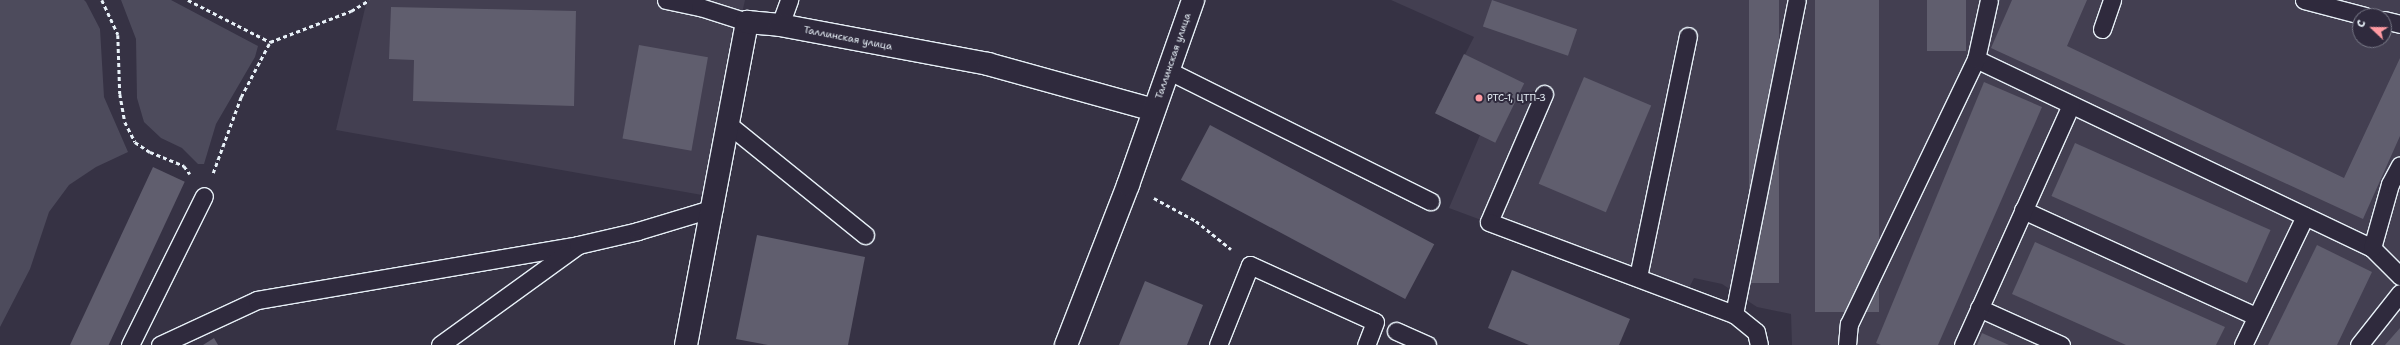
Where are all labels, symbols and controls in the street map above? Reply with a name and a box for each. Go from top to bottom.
north arrow [2352,8,2392,48]
street label: Таллинская улица [1153,11,1193,101]
text: С [2353,18,2370,30]
street label: Таллинская улица [803,24,893,52]
place label: РТС-1, ЦТП-3 [1487,92,1546,104]
marker: РТС-1, ЦТП-3 [1474,93,1484,103]

